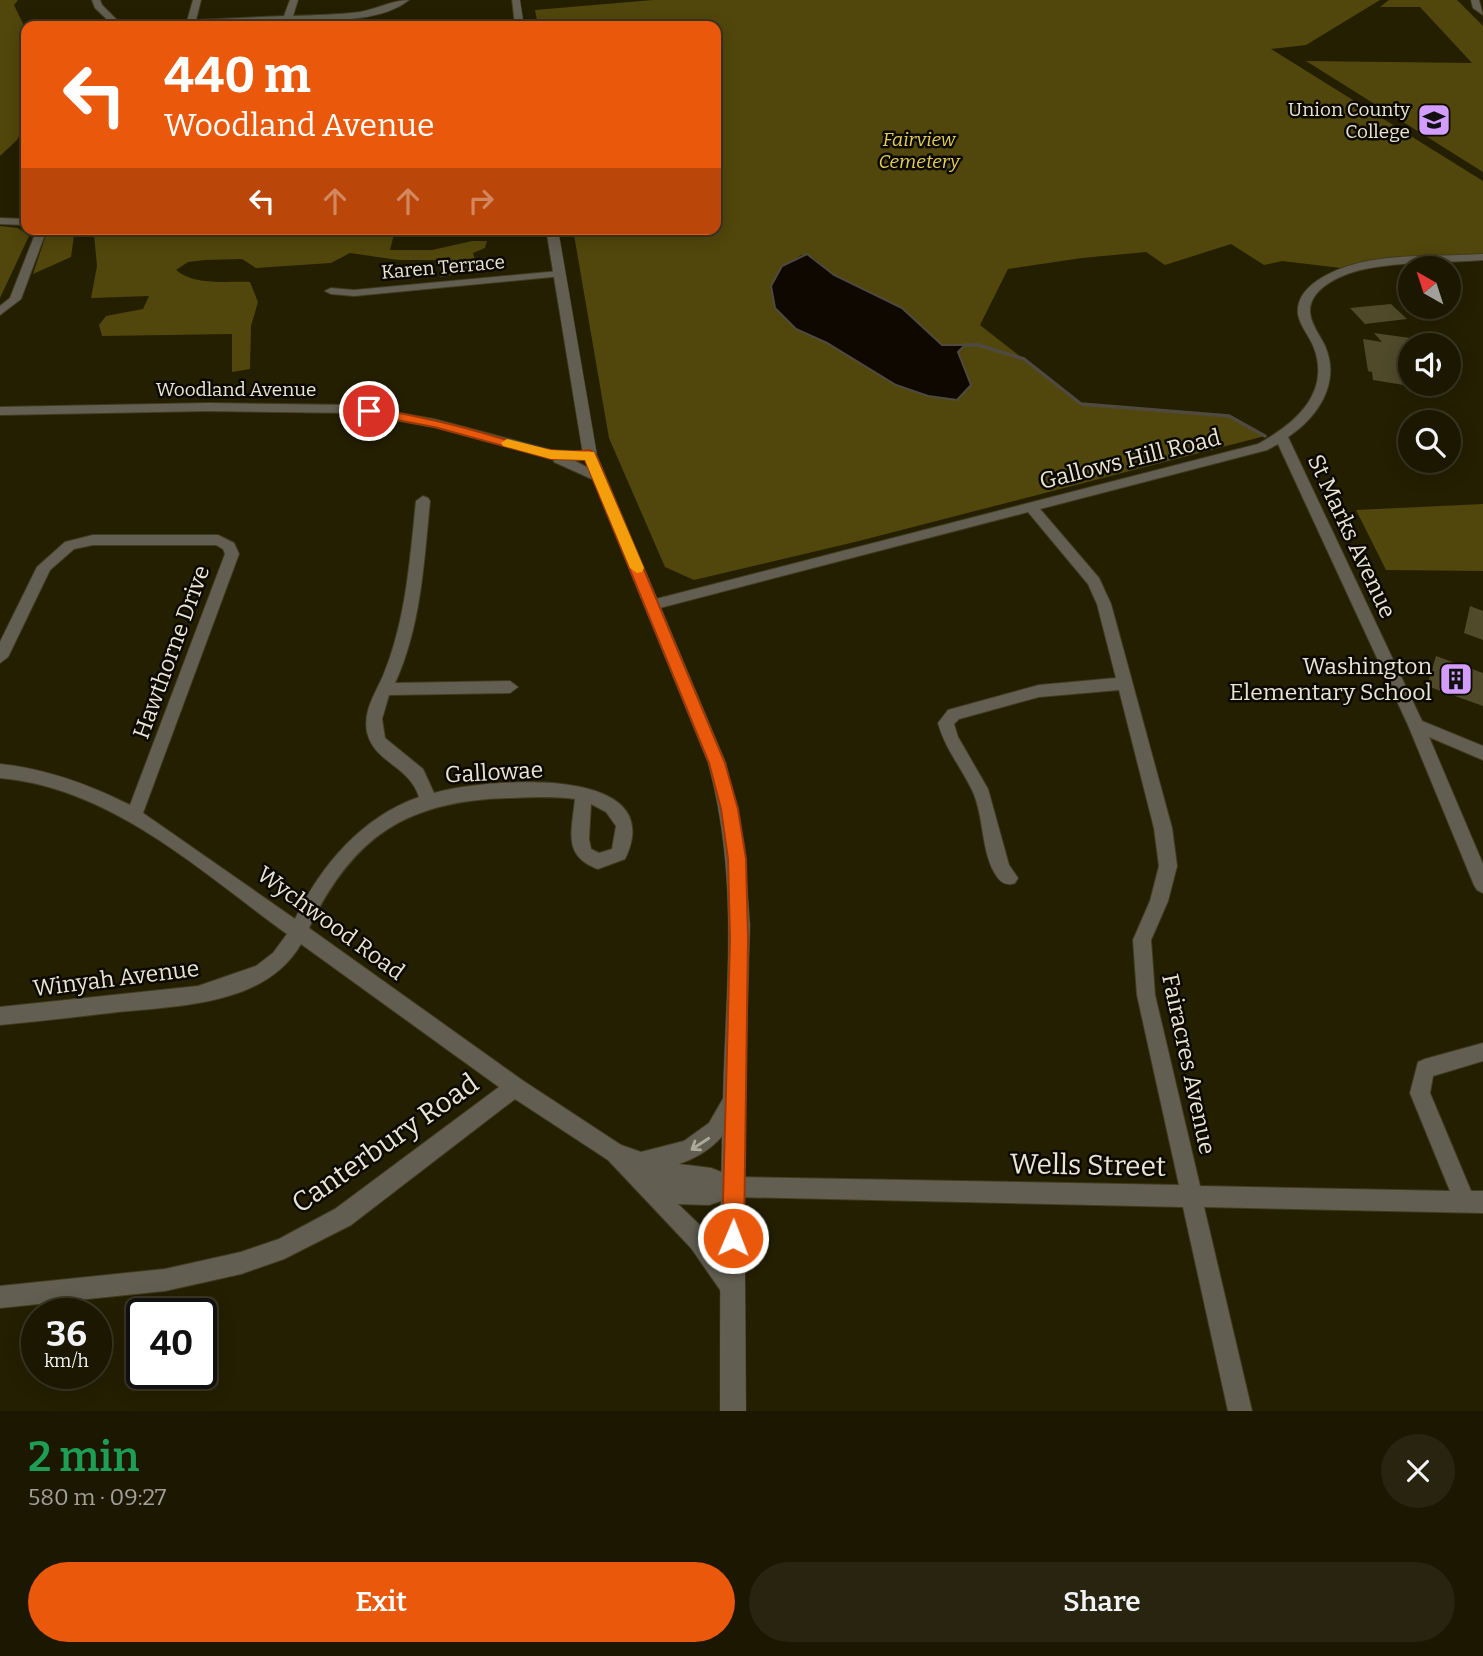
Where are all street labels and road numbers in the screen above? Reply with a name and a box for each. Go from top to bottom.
street label: Karen Terrace [380,250,506,284]
street label: Woodland Avenue [156,378,316,401]
street label: Gallows Hill Road [1036,423,1224,495]
street label: St Marks Avenue [1302,450,1402,622]
street label: Hawthorne Drive [127,561,215,743]
street label: Gallowae [444,755,544,789]
street label: Wychwood Road [252,860,411,986]
street label: Winyah Avenue [31,954,201,1002]
street label: Fairacres Avenue [1156,971,1222,1157]
street label: Canterbury Road [285,1066,485,1220]
street label: Wells Street [1010,1147,1166,1183]

